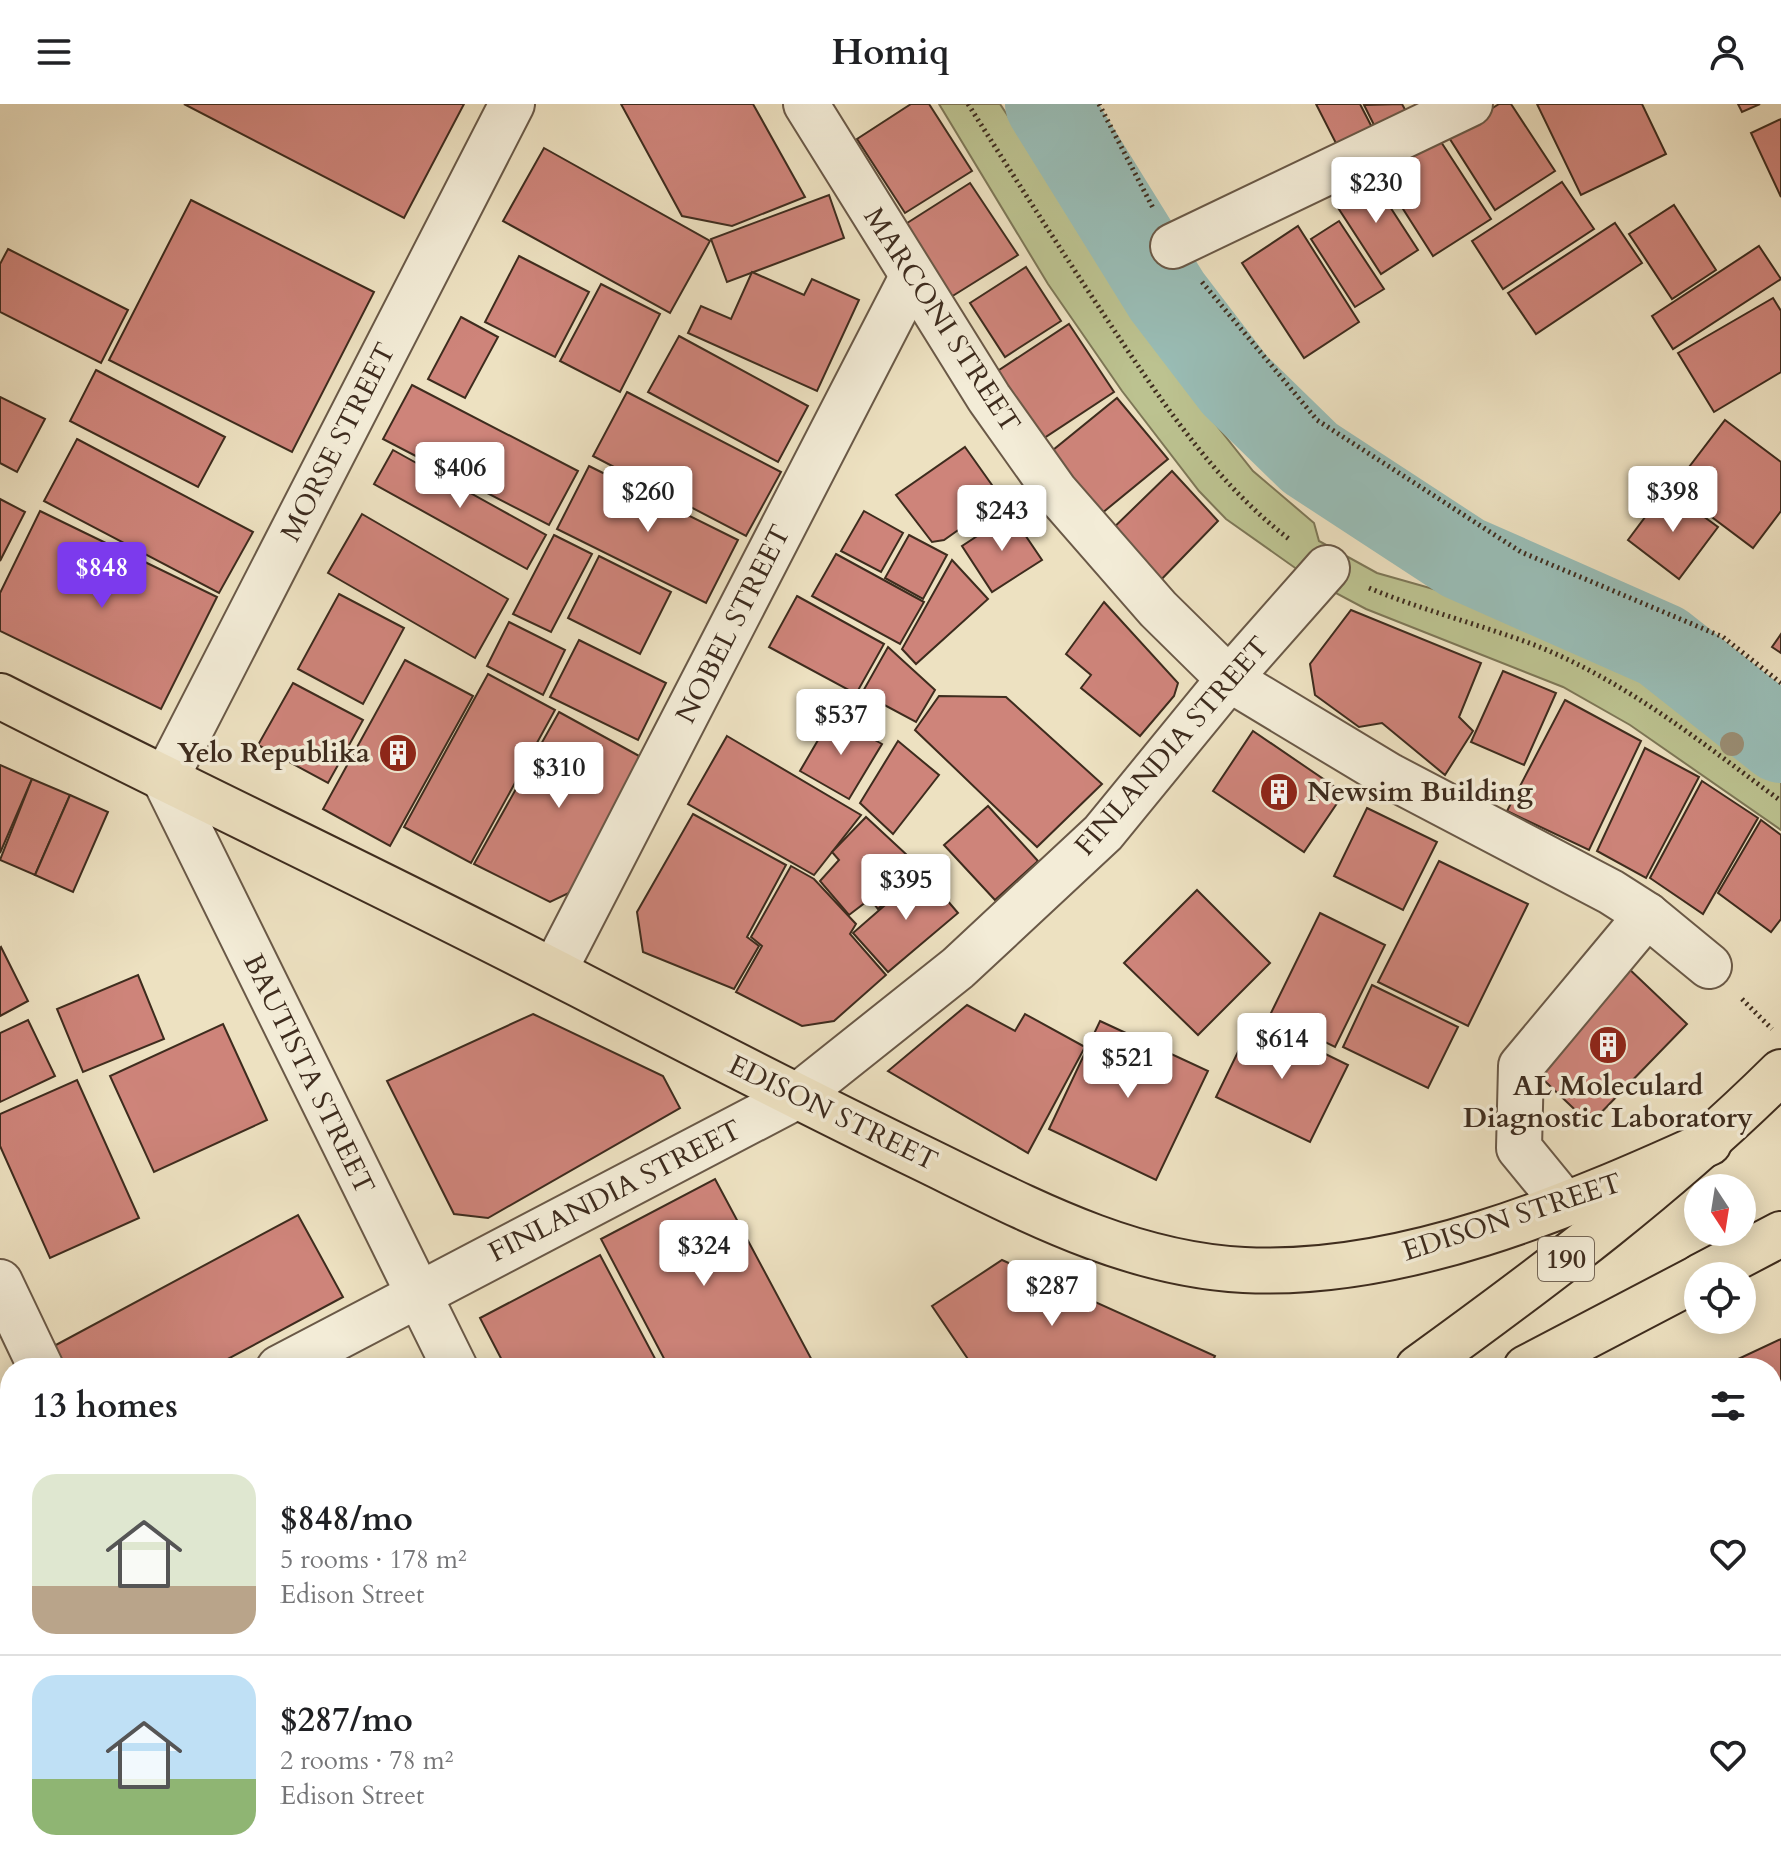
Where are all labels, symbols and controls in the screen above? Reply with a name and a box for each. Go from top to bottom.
text: Homiq [832,28,949,77]
icon: menu [32,30,76,74]
icon: person [1705,30,1749,74]
pin: $230 [1329,157,1423,225]
text: $230 [1349,165,1403,200]
street label: MARCONI STREET [855,200,1029,440]
street label: MORSE STREET [272,336,404,548]
pin: $406 [413,442,507,510]
text: $406 [433,450,487,485]
pin: $260 [601,466,695,534]
pin: $398 [1626,466,1720,534]
text: $260 [621,474,675,509]
text: $398 [1646,474,1700,509]
pin: $243 [955,485,1049,553]
text: $243 [975,493,1029,528]
street label: NOBEL STREET [667,518,799,730]
pin: $848 [55,542,149,610]
text: $848 [75,550,129,585]
street label: FINLANDIA STREET [1066,628,1278,864]
pin: $537 [794,689,888,757]
text: $537 [814,697,868,732]
building icon: Yelo Republika [377,732,419,774]
place label: Yelo Republika [177,734,370,772]
pin: $310 [512,742,606,810]
text: $310 [532,750,586,785]
building icon: Newsim Building [1258,771,1300,813]
place label: Newsim Building [1307,773,1533,811]
pin: $395 [859,854,953,922]
text: $395 [879,862,933,897]
street label: BAUTISTA STREET [234,947,384,1201]
pin: $614 [1235,1013,1329,1081]
text: $614 [1255,1021,1309,1056]
building icon: AL Moleculard Diagnostic Laboratory [1587,1024,1629,1066]
pin: $521 [1081,1032,1175,1100]
text: $521 [1101,1040,1155,1075]
street label: EDISON STREET [722,1046,944,1180]
place label: AL Moleculard Diagnostic Laboratory [1463,1067,1753,1137]
street label: FINLANDIA STREET [482,1111,748,1271]
street label: EDISON STREET [1398,1164,1626,1270]
north arrow [1684,1174,1756,1246]
map controls [1684,1174,1756,1334]
pin: $324 [657,1220,751,1288]
text: $324 [677,1228,731,1263]
road number: 190 [1538,1237,1594,1281]
pin: $287 [1005,1260,1099,1328]
button: locate [1684,1262,1756,1334]
text: $287 [1025,1268,1079,1303]
text: 13 homes [32,1383,178,1429]
icon: filters [1706,1384,1750,1428]
text: $848/mo [280,1496,413,1542]
icon: home [96,1506,192,1602]
icon: heart [1706,1532,1750,1576]
text: 5 rooms · 178 m² [280,1542,467,1577]
text: Edison Street [280,1577,424,1612]
text: $287/mo [280,1697,413,1743]
icon: home [96,1707,192,1803]
icon: heart [1706,1733,1750,1777]
text: 2 rooms · 78 m² [280,1743,453,1778]
text: Edison Street [280,1778,424,1813]

